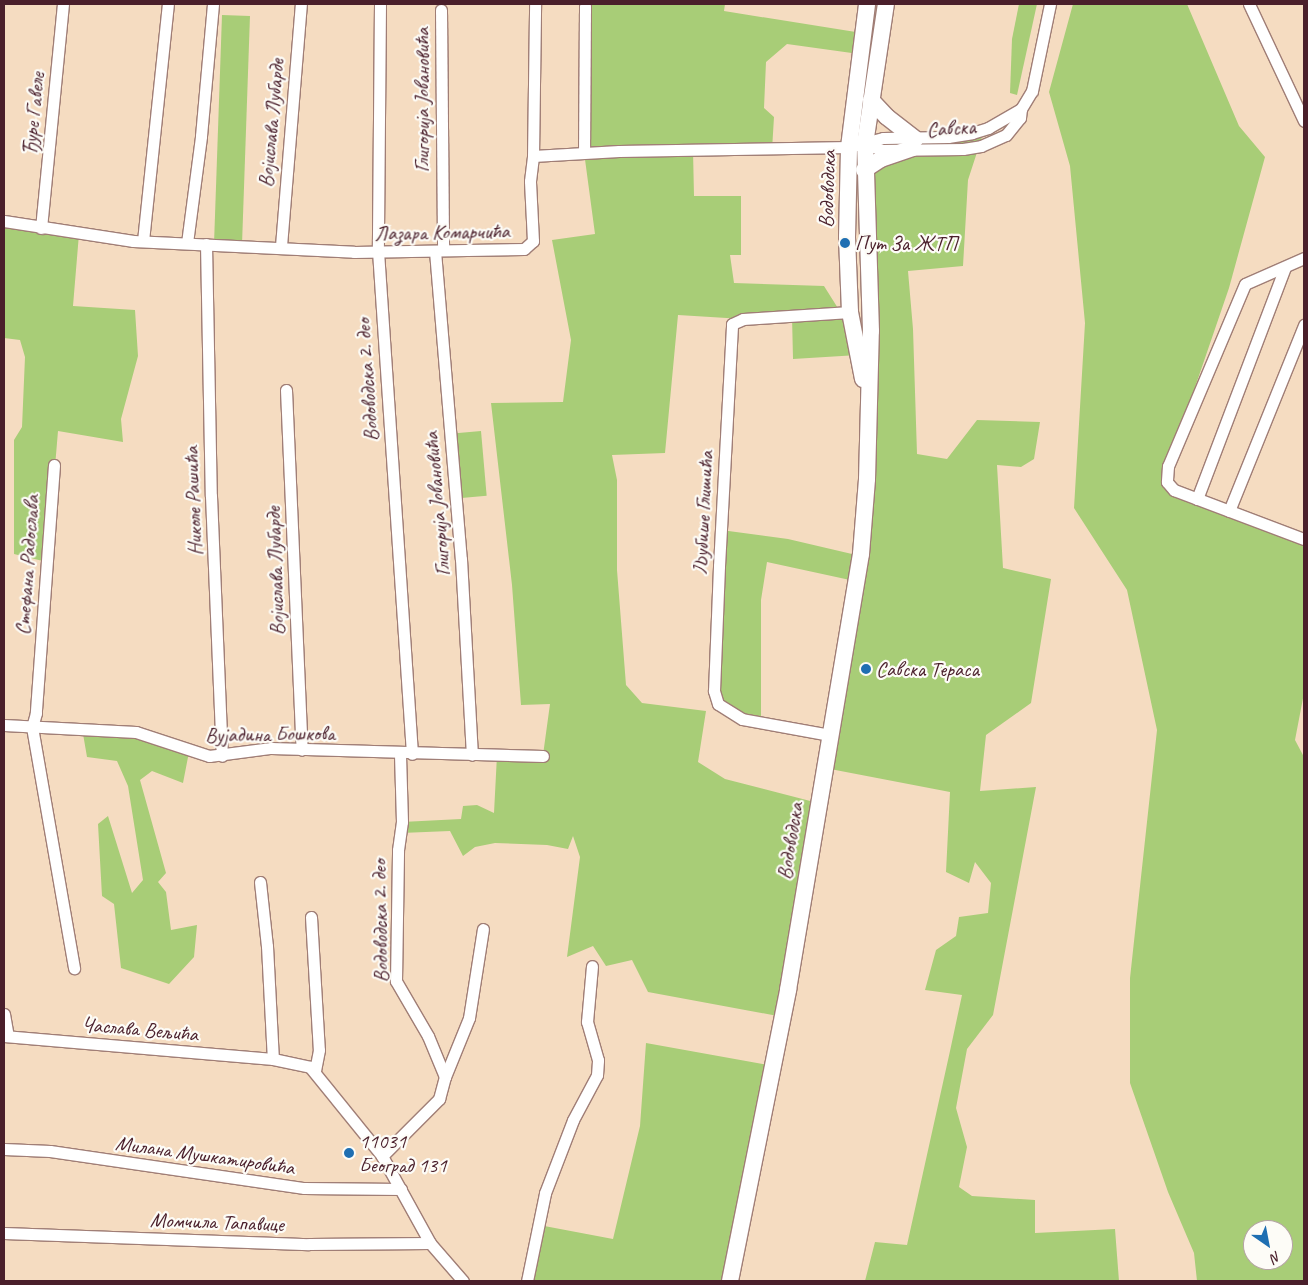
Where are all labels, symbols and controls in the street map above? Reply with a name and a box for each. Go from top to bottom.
street label: Глигорија Јовановића [409,28,435,172]
street label: Војислава Лубарде [253,58,289,188]
street label: Ђуре Гавеле [16,73,50,155]
street label: Савска [926,114,976,142]
street label: Водоводска [813,150,841,228]
street label: Лазара Комарчића [375,218,509,246]
place label: Пут За ЖТП [855,230,956,256]
marker: Пут За ЖТП [839,237,851,249]
street label: Водоводска 2. део [350,318,384,442]
street label: Глигорија Јовановића [418,431,456,577]
street label: Николе Рашића [178,445,208,557]
street label: Љубише Глишића [687,451,719,575]
street label: Стефана Радослава [10,494,44,636]
street label: Војислава Лубарде [260,506,290,636]
place label: Савска Тераса [876,656,977,682]
marker: Савска Тераса [860,663,872,675]
street label: Вујадина Бошкова [205,720,335,748]
street label: Водоводска [771,801,809,881]
street label: Водоводска 2. део [366,859,394,983]
street label: Часлава Вељића [81,1011,199,1047]
place label: 11031 Београд 131 [359,1128,447,1178]
street label: Милана Мушкатировића [114,1130,296,1180]
marker: 11031 Београд 131 [343,1147,355,1159]
street label: Момчила Тапавице [150,1207,284,1237]
north arrow [1243,1220,1293,1270]
text: N [1268,1248,1284,1267]

